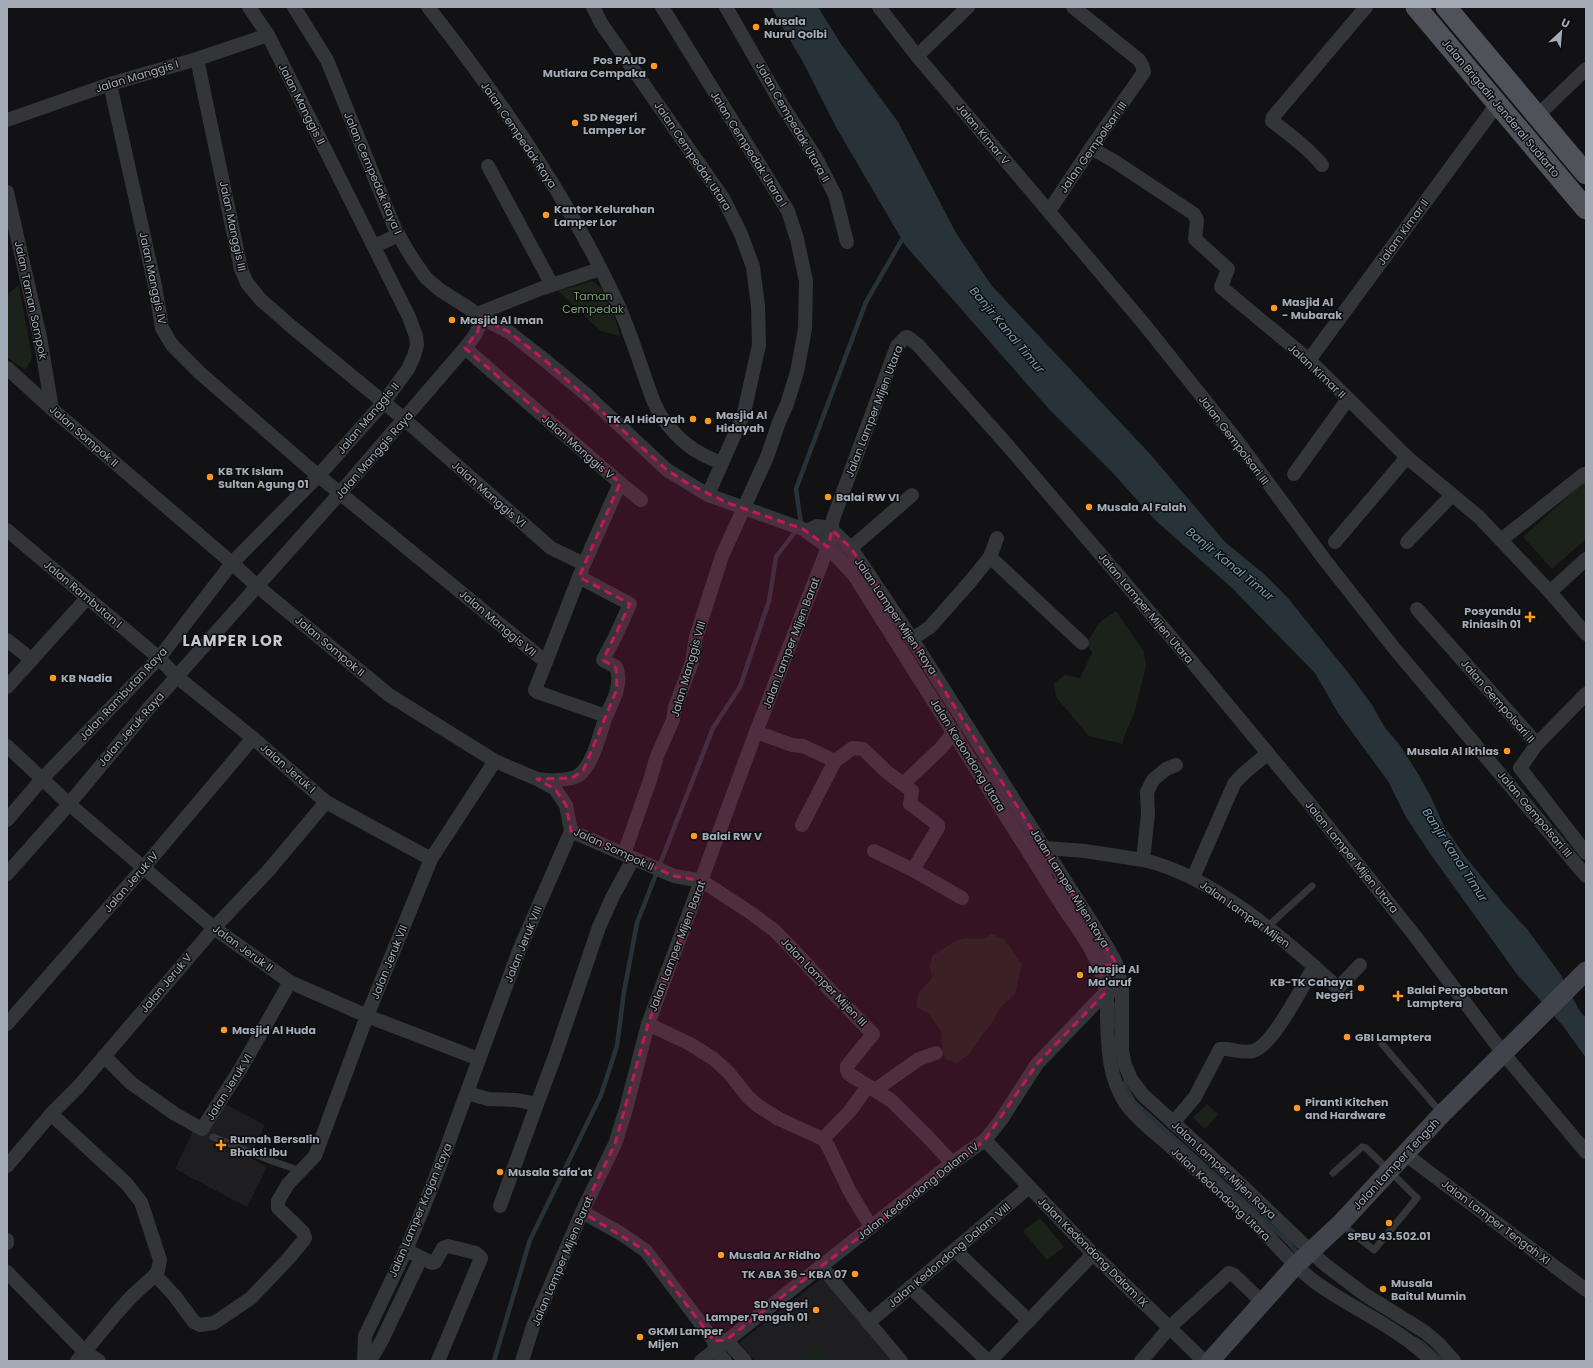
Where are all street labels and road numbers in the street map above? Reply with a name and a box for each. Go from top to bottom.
street label: Jalan Brigadir Jenderal Sudiarto [1438,35,1564,181]
street label: Jalan Manggis I [93,56,181,96]
street label: Jalan Cempedak Utara II [752,59,834,185]
street label: Jalan Manggis II [275,61,329,147]
street label: Jalan Cempedak Raya [477,78,561,192]
street label: Jalan Cempedak Utara I [707,88,791,210]
street label: Jalan Cempedak Utara [651,98,735,214]
street label: Jalan Gempolsari III [1055,98,1131,196]
street label: Jalan Kimar V [952,100,1014,169]
street label: Jalan Cempedak Raya I [340,110,406,236]
street label: Jalan Manggis III [216,179,250,273]
street label: Jalam Kimar II [1374,196,1432,268]
street label: Jalan Manggis IV [135,230,171,326]
street label: Jalan Taman Sompok [11,239,51,361]
street label: Jalan Kimar II [1285,340,1349,402]
street label: Jalan Lamper Mijen Utara [841,343,907,479]
street label: Jalan Manggis II [333,379,403,457]
street label: Jalan Gempolsari III [1195,392,1273,488]
street label: Jalan Sompok II [46,402,122,470]
street label: Jalan Manggis Raya [331,408,417,502]
street label: Jalan Manggis V [538,411,618,483]
street label: Jalan Manggis VI [448,457,530,531]
street label: Jalan Lamper Mijen Utara [1095,549,1197,667]
street label: Jalan Lamper Mijen Raya [851,554,941,678]
street label: Jalan Rambutan I [41,557,125,631]
street label: Jalan Lamper Mijen Barat [759,575,823,711]
street label: Jalan Manggis VII [456,586,540,660]
street label: Jalan Sompok II [292,612,368,680]
street label: Jalan Manggis VIII [667,619,709,719]
street label: Jalan Rambutan Raya [75,644,171,744]
street label: Jalan Gempolsari II [1457,656,1539,746]
street label: Jalan Jeruk Raya [94,688,168,770]
street label: Jalan Kedondong Utara [927,695,1009,815]
street label: Jalan Jeruk I [257,739,319,797]
street label: Jalan Gempolsari III [1494,767,1576,861]
street label: Jalan Lamper Mijen Utara [1302,797,1402,917]
street label: Jalan Sompok II [571,823,657,875]
street label: Jalan Lamper Mijen Raya [1027,825,1113,951]
street label: Jalan Jeruk IV [100,848,162,916]
street label: Jalan Lamper Mijen [1197,877,1293,951]
street label: Jalan Lamper Mijen Barat [645,878,709,1014]
street label: Jalan Jeruk VIII [500,903,546,985]
street label: Jalan Jeruk II [209,921,277,975]
street label: Jalan Jeruk VII [367,923,411,1001]
street label: Jalan Lamper Mijen III [777,934,871,1030]
street label: Jalan Jeruk V [136,949,196,1016]
street label: Jalan Jeruk VI [202,1051,256,1123]
street label: Jalan Lamper Tengah [1349,1115,1443,1213]
street label: Jalan Lamper Mijen Raya [1168,1117,1280,1223]
street label: Jalan Kedondong Dalam IV [854,1138,982,1243]
street label: Jalan Lamper Krajan Raya [384,1140,456,1280]
street label: Jalan Kedondong Utara [1168,1144,1274,1244]
street label: Jalan Lamper Tengah XI [1438,1176,1554,1268]
street label: Jalan Lamper Mijen Barat [527,1194,597,1328]
street label: Jalan Kedondong Dalam IX [1035,1194,1152,1311]
street label: Jalan Kedondong Dalam VIII [884,1199,1014,1311]

